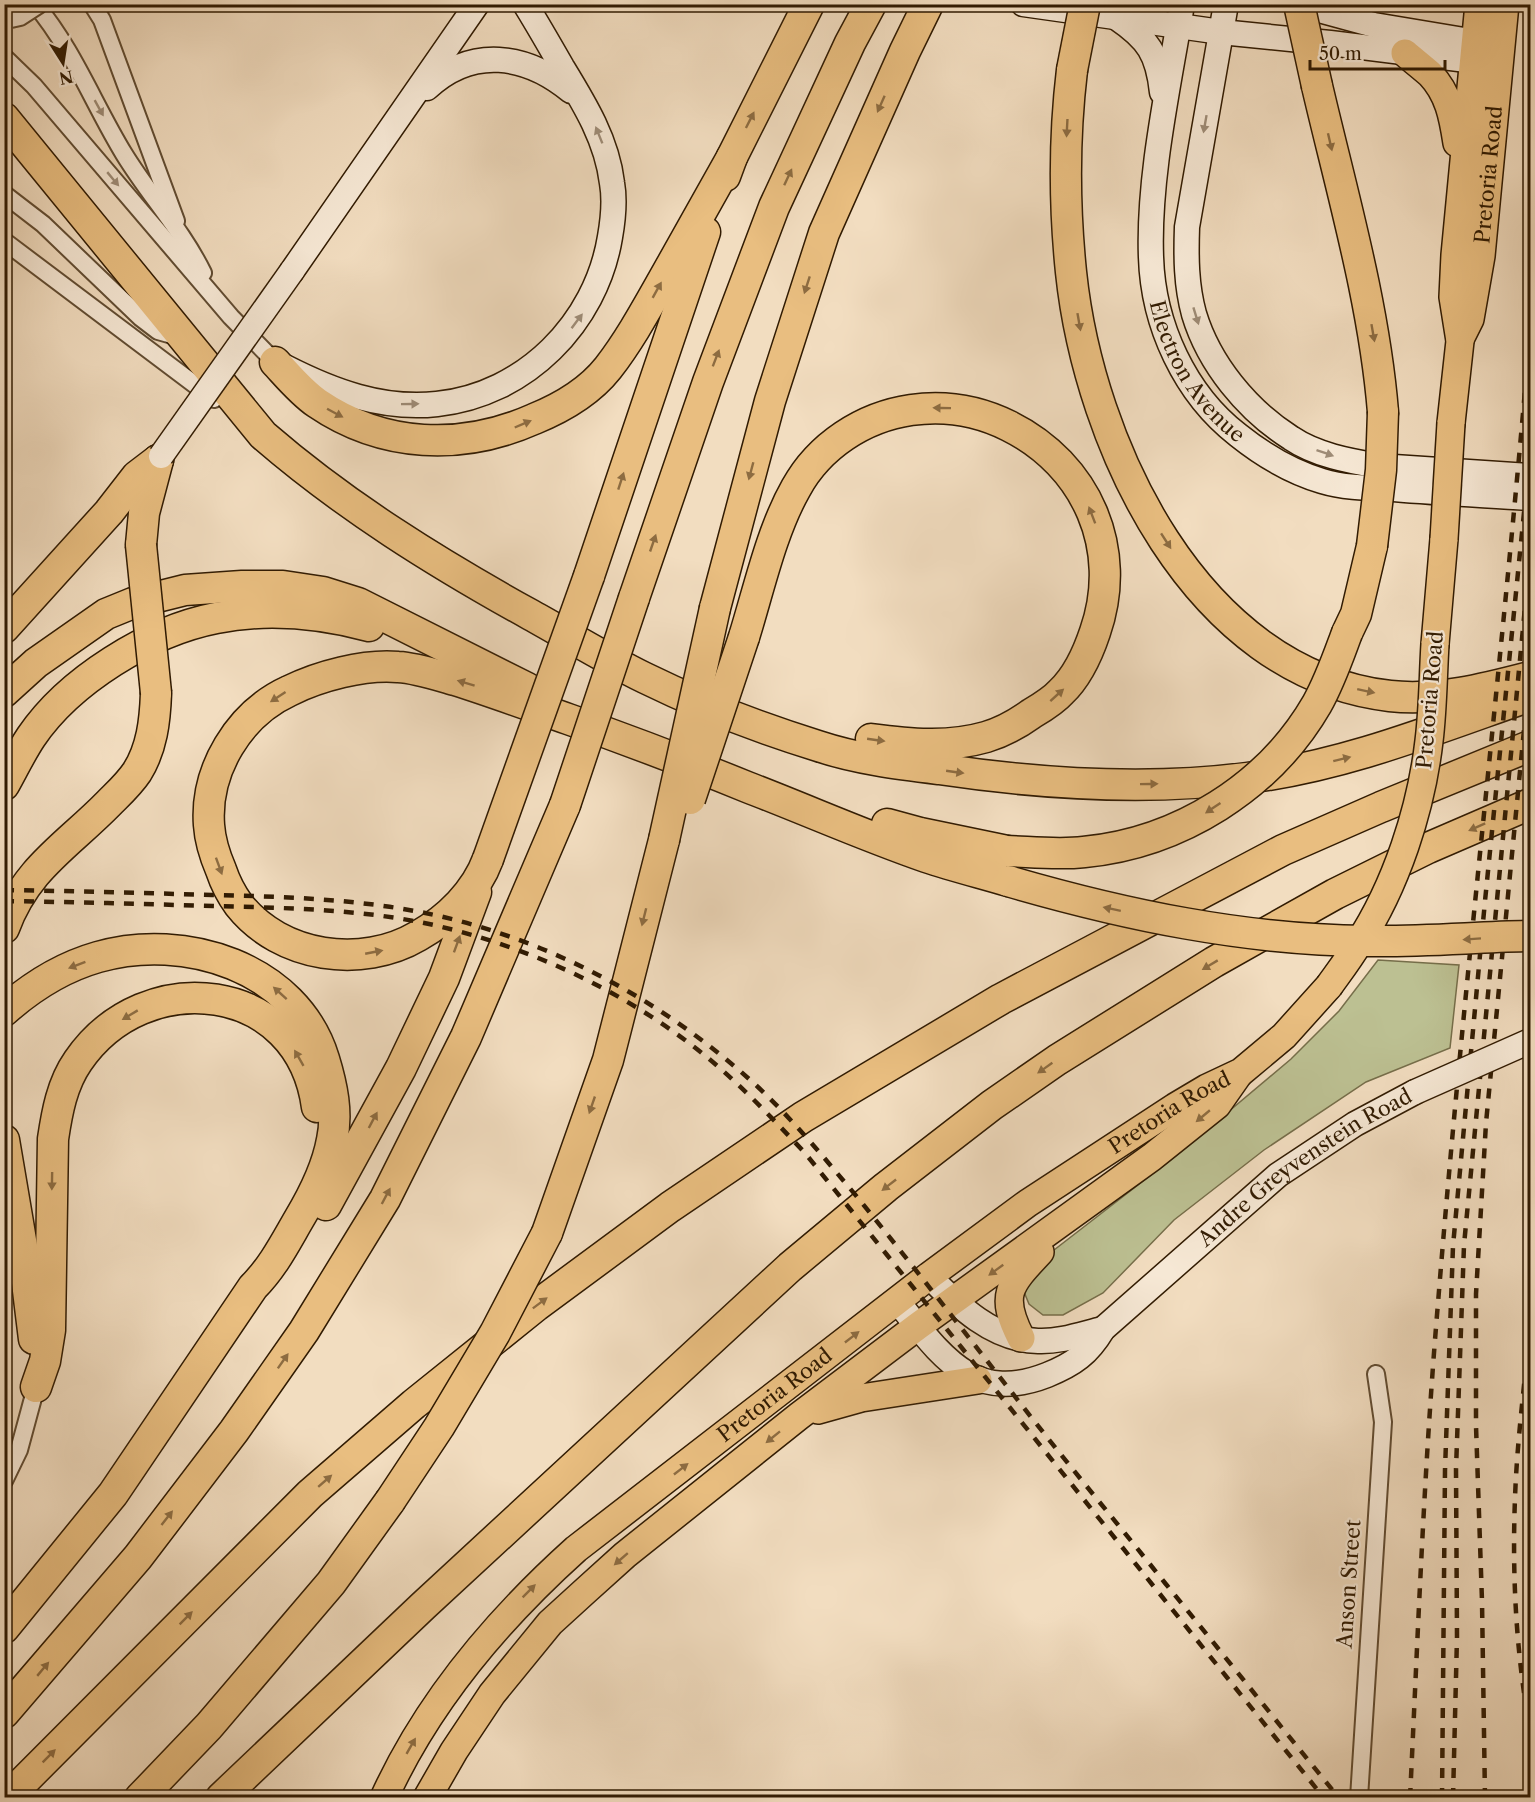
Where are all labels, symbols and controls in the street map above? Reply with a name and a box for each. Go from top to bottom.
north arrow [33,33,93,93]
scale bar [1310,33,1445,71]
text: 50 m [1319,43,1362,65]
text: N [57,66,75,89]
one-way arrow [876,96,886,114]
one-way arrow [94,99,104,116]
street label: Pretoria Road [1469,104,1507,245]
one-way arrow [746,111,755,128]
one-way arrow [1200,115,1209,134]
one-way arrow [1062,118,1071,137]
one-way arrow [594,126,604,144]
one-way arrow [1326,133,1336,152]
one-way arrow [783,168,792,185]
one-way arrow [106,171,119,186]
one-way arrow [802,276,811,294]
one-way arrow [652,281,662,298]
street label: Electron Avenue [1145,298,1250,447]
one-way arrow [1192,307,1201,325]
one-way arrow [570,313,582,328]
one-way arrow [1075,313,1084,332]
one-way arrow [1369,323,1378,342]
one-way arrow [712,349,722,367]
one-way arrow [400,399,419,409]
one-way arrow [933,403,952,413]
one-way arrow [327,408,344,418]
one-way arrow [514,419,532,429]
one-way arrow [1316,448,1334,458]
one-way arrow [746,462,756,481]
one-way arrow [617,472,626,490]
one-way arrow [1087,505,1097,523]
one-way arrow [1160,533,1171,549]
one-way arrow [649,534,658,552]
street label: Pretoria Road [1411,630,1448,770]
one-way arrow [457,678,475,688]
one-way arrow [1357,687,1375,697]
one-way arrow [1049,688,1065,701]
one-way arrow [270,691,286,702]
one-way arrow [866,735,885,744]
one-way arrow [1333,753,1351,763]
one-way arrow [945,767,964,776]
one-way arrow [1140,779,1159,789]
one-way arrow [1205,803,1221,814]
one-way arrow [1467,822,1485,832]
one-way arrow [215,857,225,875]
one-way arrow [1102,904,1121,913]
one-way arrow [639,908,649,926]
one-way arrow [1463,934,1482,944]
one-way arrow [453,935,462,953]
one-way arrow [365,947,384,956]
one-way arrow [1202,959,1218,970]
one-way arrow [68,960,86,970]
one-way arrow [273,987,288,1000]
one-way arrow [122,1010,138,1021]
one-way arrow [294,1049,304,1066]
one-way arrow [1037,1062,1053,1073]
street label: Pretoria Road [1104,1066,1234,1159]
street label: Andre Greyvenstein Road [1192,1083,1416,1252]
one-way arrow [586,1096,596,1114]
one-way arrow [1196,1109,1211,1122]
one-way arrow [368,1111,378,1128]
one-way arrow [47,1172,57,1191]
one-way arrow [881,1178,897,1191]
one-way arrow [381,1187,391,1204]
one-way arrow [989,1264,1005,1276]
one-way arrow [533,1298,548,1310]
one-way arrow [844,1331,859,1343]
street label: Pretoria Road [712,1343,837,1447]
one-way arrow [277,1354,289,1370]
one-way arrow [765,1431,781,1444]
one-way arrow [673,1463,688,1475]
one-way arrow [317,1475,332,1488]
one-way arrow [161,1511,173,1527]
street label: Anson Street [1331,1518,1366,1650]
one-way arrow [614,1552,629,1565]
one-way arrow [522,1585,536,1599]
one-way arrow [179,1611,194,1625]
one-way arrow [36,1662,49,1677]
one-way arrow [406,1737,416,1754]
one-way arrow [41,1749,56,1763]

